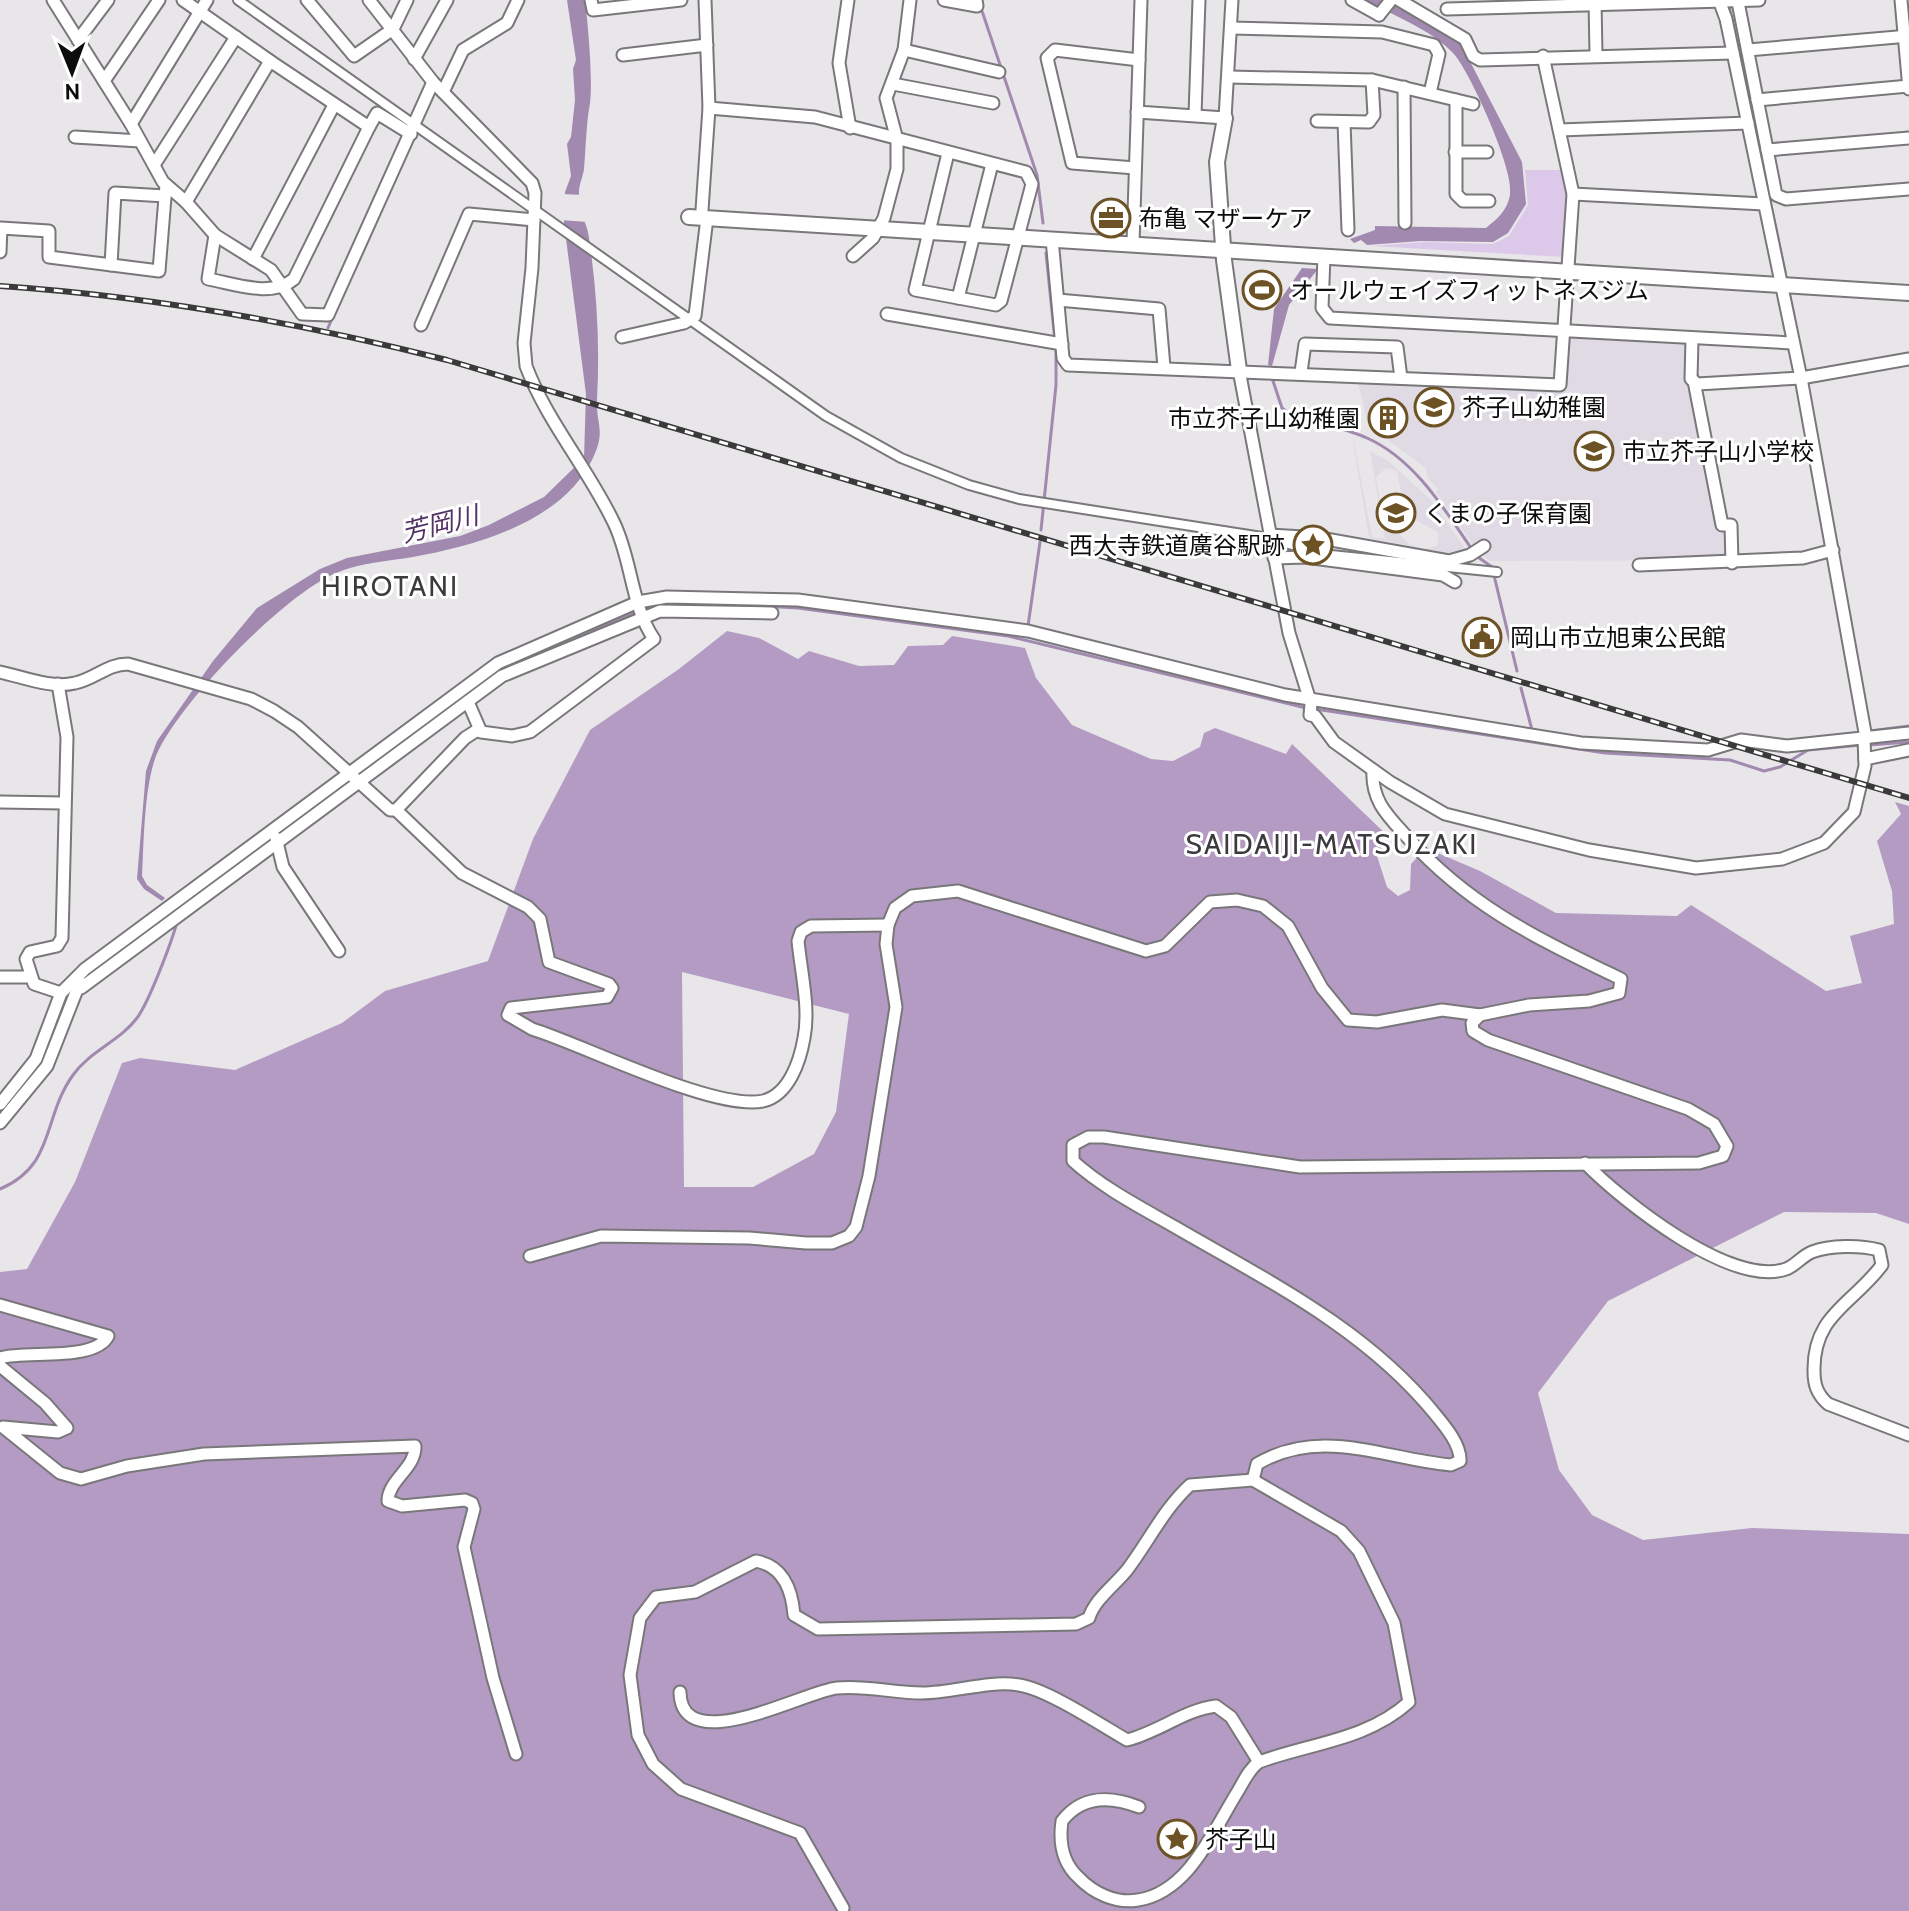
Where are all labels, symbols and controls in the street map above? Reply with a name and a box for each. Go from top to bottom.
north arrow [32,32,112,112]
text: N [64,78,80,105]
office icon: 布亀 マザーケア [1090,197,1132,239]
place label: 布亀 マザーケア [1139,204,1312,233]
sports icon: オールウェイズフィットネスジム [1241,269,1283,311]
place label: オールウェイズフィットネスジム [1290,276,1649,305]
school or university icon: 芥子山幼稚園 [1413,386,1455,428]
place label: 芥子山幼稚園 [1462,393,1606,422]
building icon: 市立芥子山幼稚園 [1367,397,1409,439]
place label: 市立芥子山幼稚園 [1168,404,1360,433]
school or university icon: 市立芥子山小学校 [1573,430,1615,472]
place label: 市立芥子山小学校 [1622,437,1814,466]
school or university icon: くまの子保育園 [1375,492,1417,534]
water label: 芳岡川 [398,498,485,549]
place label: くまの子保育園 [1424,499,1592,528]
place icon: 西大寺鉄道廣谷駅跡 [1292,524,1334,566]
place label: 西大寺鉄道廣谷駅跡 [1069,531,1285,560]
district label: HIROTANI [321,569,459,603]
public building icon: 岡山市立旭東公民館 [1461,616,1503,658]
place label: 岡山市立旭東公民館 [1510,623,1726,652]
district label: SAIDAIJI-MATSUZAKI [1186,827,1478,861]
place icon: 芥子山 [1156,1818,1198,1860]
place label: 芥子山 [1205,1825,1277,1854]

